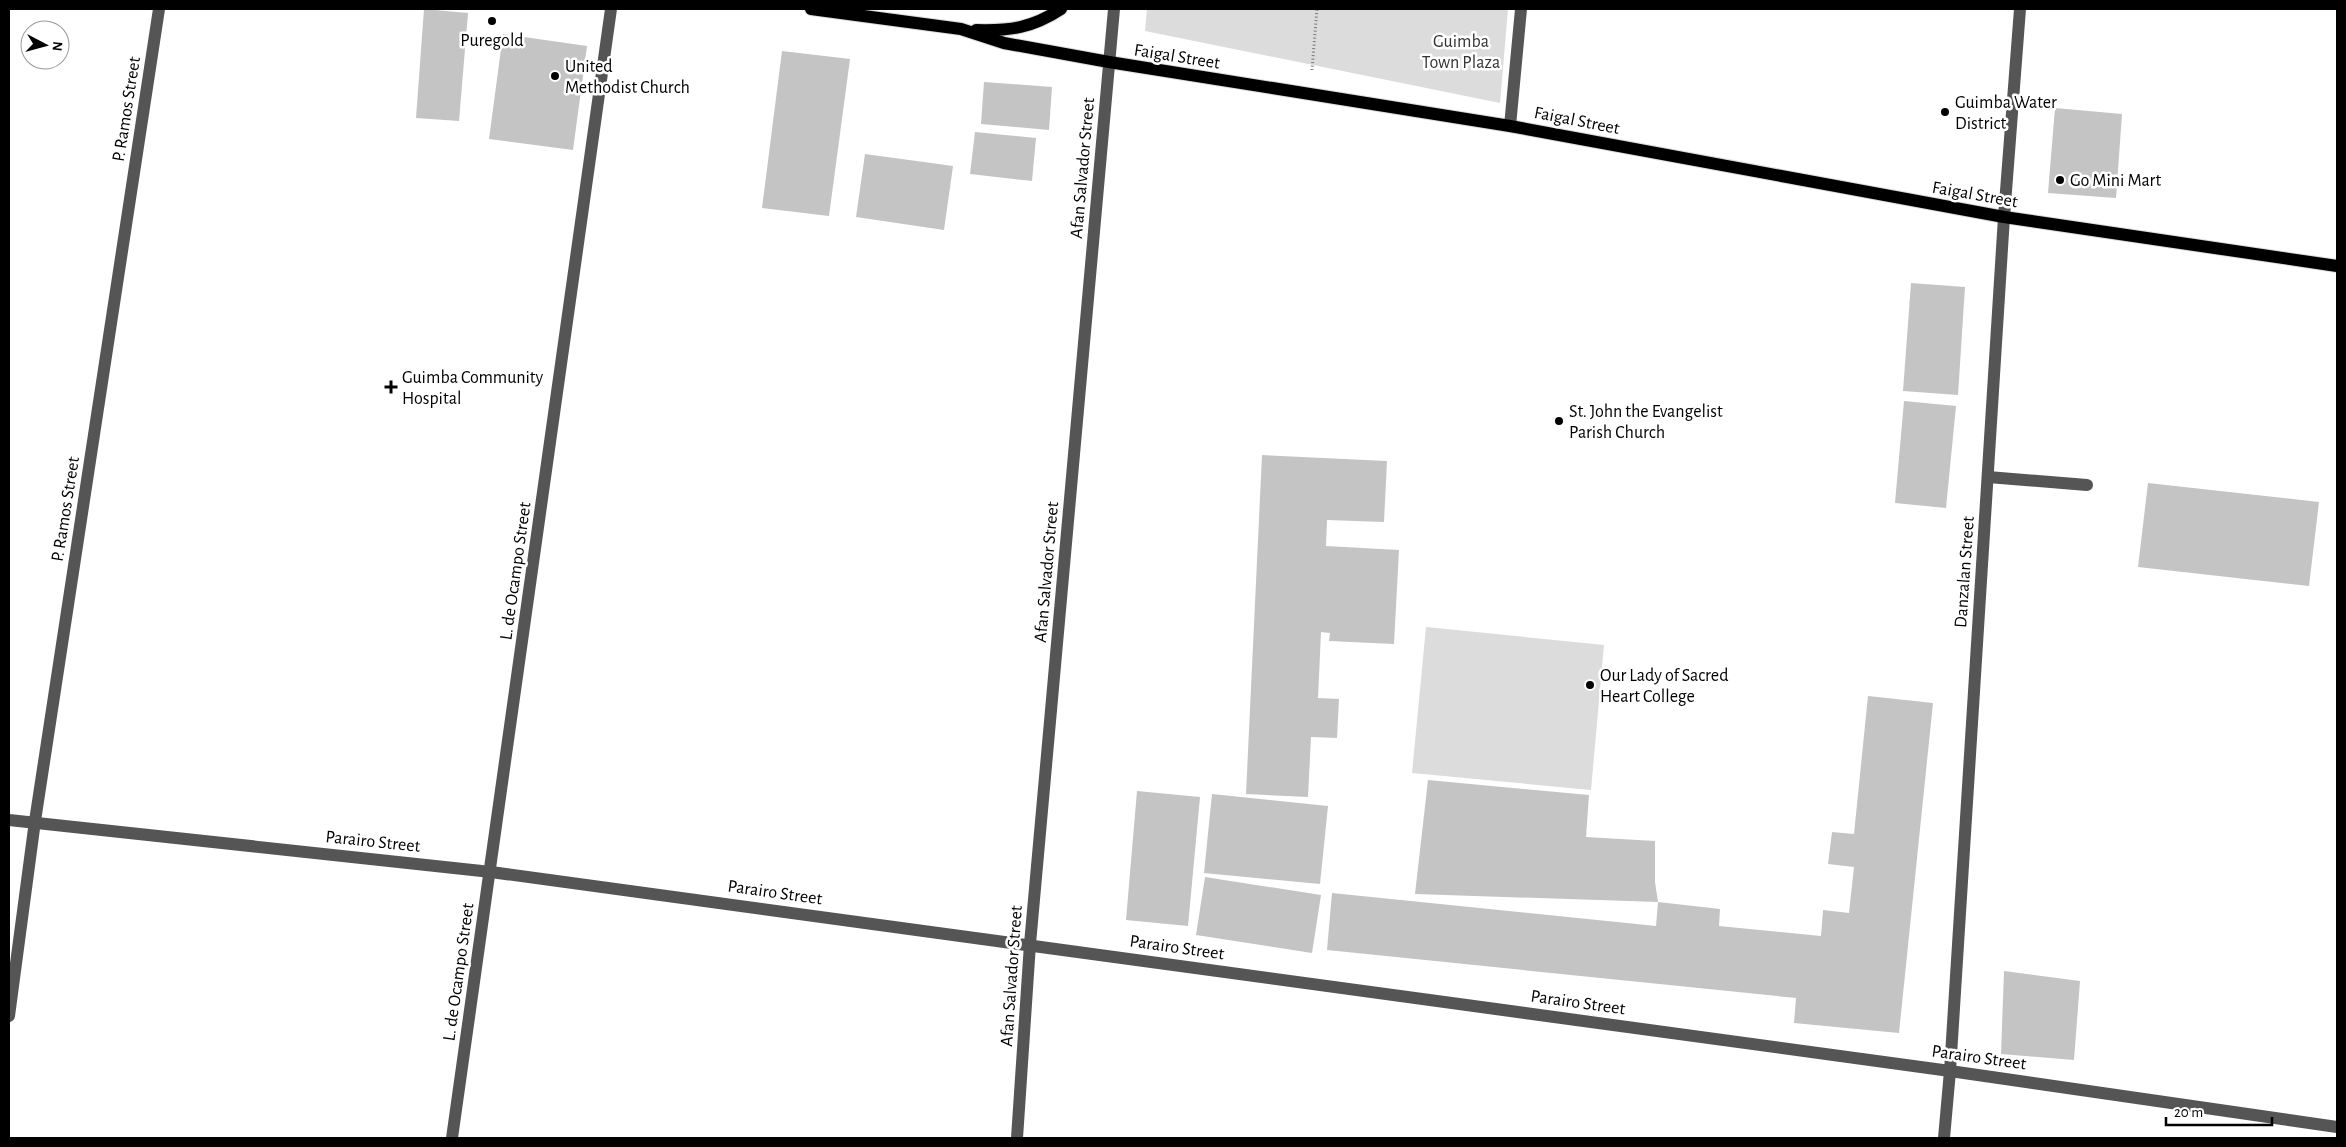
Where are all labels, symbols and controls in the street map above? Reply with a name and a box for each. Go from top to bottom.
marker: Puregold [486,15,498,27]
north arrow [20,20,70,70]
place label: Puregold [460,32,524,50]
park label: Guimba Town Plaza [1422,33,1500,72]
text: N [49,41,64,52]
street label: Faigal Street [1133,41,1221,73]
street label: P. Ramos Street [110,55,144,163]
place label: United Methodist Church [565,58,690,97]
marker: United Methodist Church [549,70,561,82]
place label: Guimba Water District [1955,94,2057,133]
street label: Afan Salvador Street [1068,96,1098,239]
street label: Faigal Street [1533,104,1621,138]
marker: Guimba Water District [1939,106,1951,118]
place label: Go Mini Mart [2070,172,2161,190]
marker: Go Mini Mart [2054,174,2066,186]
street label: Faigal Street [1931,179,2019,211]
place label: Guimba Community Hospital [402,369,544,408]
marker: Guimba Community Hospital [384,380,398,394]
place label: St. John the Evangelist Parish Church [1569,403,1723,442]
marker: St. John the Evangelist Parish Church [1553,415,1565,427]
street label: P. Ramos Street [49,455,83,563]
street label: Afan Salvador Street [1032,500,1062,643]
street label: L. de Ocampo Street [497,501,535,641]
street label: Danzalan Street [1952,515,1978,629]
place label: Our Lady of Sacred Heart College [1600,667,1728,706]
marker: Our Lady of Sacred Heart College [1584,679,1596,691]
street label: Parairo Street [325,828,421,856]
street label: Parairo Street [726,877,824,909]
street label: L. de Ocampo Street [440,902,478,1042]
street label: Afan Salvador Street [998,905,1026,1047]
street label: Parairo Street [1128,932,1226,964]
street label: Parairo Street [1529,987,1627,1019]
street label: Parairo Street [1930,1042,2028,1074]
scale bar [2166,1094,2272,1126]
text: 20 m [2174,1105,2203,1120]

